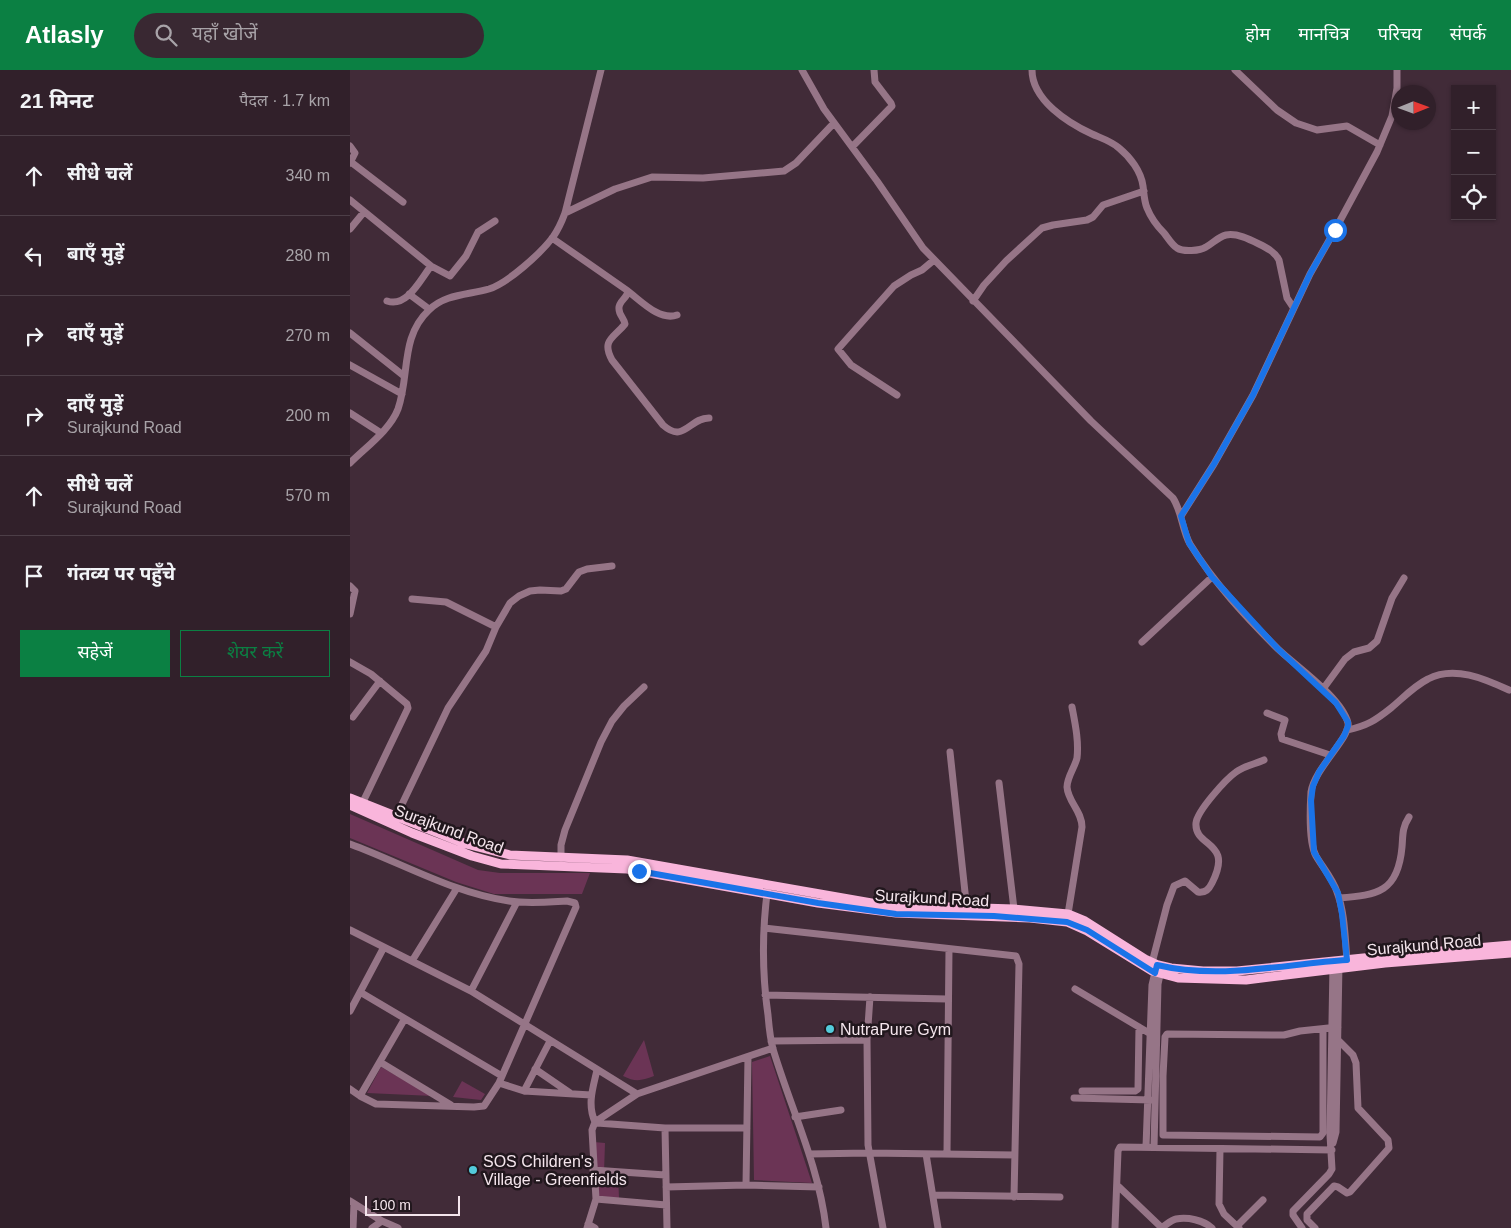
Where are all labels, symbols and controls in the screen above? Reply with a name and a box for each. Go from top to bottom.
search box [134,13,484,58]
text: Atlasly [25,21,104,48]
icon: search [152,21,180,49]
text: यहाँ खोजें [192,23,258,44]
text: होम [1245,24,1270,44]
text: मानचित्र [1298,24,1350,44]
text: परिचय [1378,24,1422,44]
text: संपर्क [1450,24,1486,44]
north arrow [1391,85,1436,130]
map controls [1451,85,1496,220]
button: + [1451,85,1496,130]
text: 21 मिनट [20,89,93,112]
text: पैदल · 1.7 km [239,92,330,109]
button: − [1451,130,1496,175]
icon: ahead [20,162,48,190]
text: सीधे चलें [67,163,132,184]
text: 340 m [286,167,330,184]
button: locate [1451,175,1496,220]
route start [1324,219,1347,242]
icon: left [20,242,48,270]
text: बाएँ मुड़ें [67,243,124,264]
text: 280 m [286,247,330,264]
icon: right [20,322,48,350]
text: दाएँ मुड़ें [67,323,123,344]
text: 270 m [286,327,330,344]
text: दाएँ मुड़ें [67,394,123,415]
icon: right [20,402,48,430]
text: 200 m [286,407,330,424]
text: Surajkund Road [67,419,182,436]
text: सीधे चलें [67,474,132,495]
icon: ahead [20,482,48,510]
text: 570 m [286,487,330,504]
text: Surajkund Road [67,499,182,516]
icon: arrive [20,562,48,590]
text: गंतव्य पर पहुँचे [67,563,175,584]
button: सहेजें [20,630,170,677]
button: शेयर करें [180,630,330,677]
street label: Surajkund Road [392,801,506,857]
route end [628,860,651,883]
street label: Surajkund Road [874,887,990,909]
street label: Surajkund Road [1366,932,1482,958]
place label: NutraPure Gym [840,1021,951,1038]
marker: NutraPure Gym [824,1023,836,1035]
place label: SOS Children's Village - Greenfields [483,1153,627,1188]
marker: SOS Children's Village - Greenfields [467,1164,479,1176]
scale bar [365,1193,460,1216]
text: 100 m [372,1197,411,1213]

